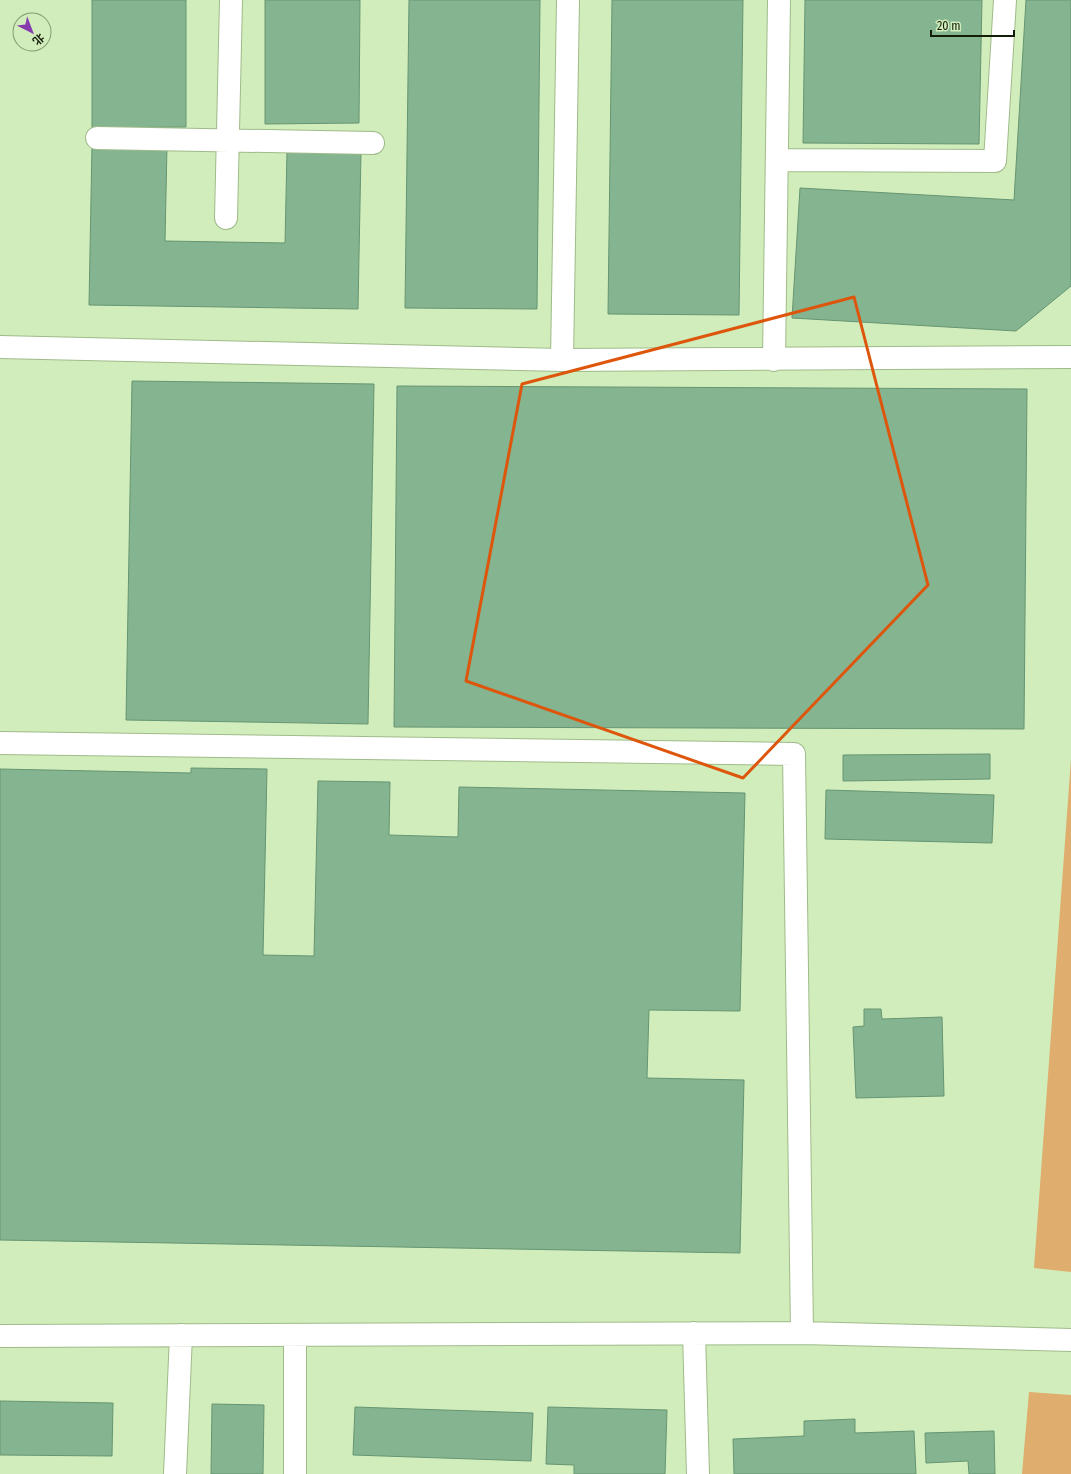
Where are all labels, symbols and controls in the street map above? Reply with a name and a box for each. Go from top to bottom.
north arrow [12,12,52,52]
scale bar [931,12,1014,38]
text: 20 m [937,19,961,33]
text: 北 [30,31,47,48]

